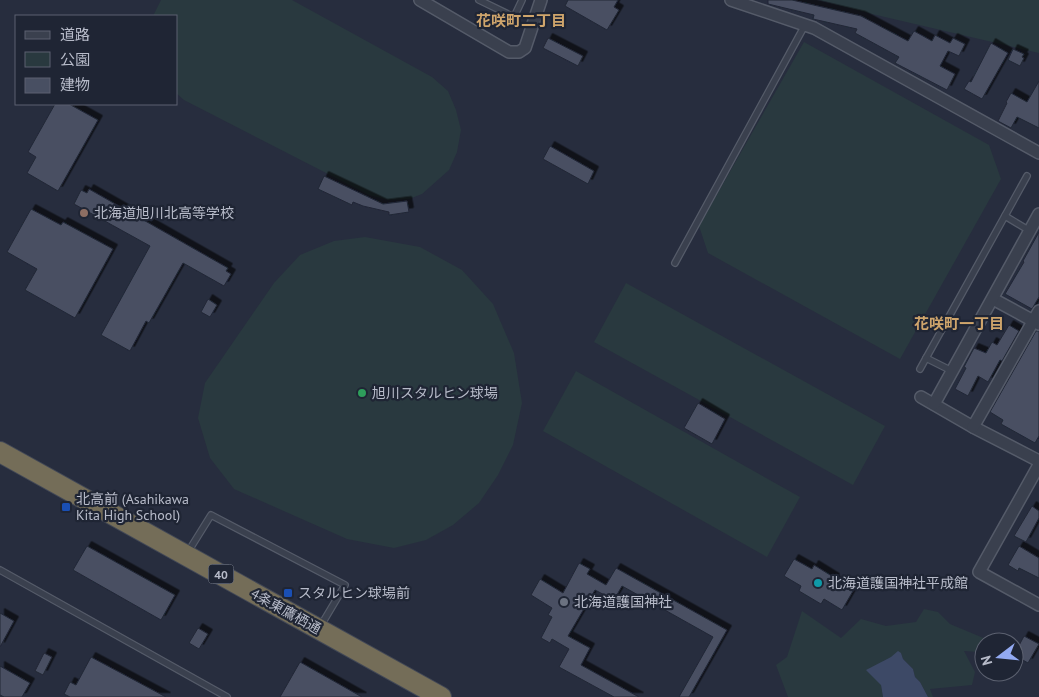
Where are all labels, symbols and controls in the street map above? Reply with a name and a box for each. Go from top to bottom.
district label: 花咲町二丁目 [476,11,566,30]
legend [15,15,178,105]
text: 道路 [60,25,90,44]
text: 公園 [60,50,90,69]
text: 建物 [60,75,90,94]
place label: 北海道旭川北高等学校 [94,204,234,222]
marker: 北海道旭川北高等学校 [78,207,90,219]
district label: 花咲町一丁目 [914,314,1004,333]
place label: 旭川スタルヒン球場 [372,384,498,402]
marker: 旭川スタルヒン球場 [356,387,368,399]
place label: 北高前 (Asahikawa Kita High School) [76,490,189,524]
marker: 北高前 (Asahikawa Kita High School) [60,501,72,513]
road number: 40 [208,564,234,584]
place label: 北海道護国神社平成館 [828,574,968,592]
marker: 北海道護国神社平成館 [812,577,824,589]
street label: 4条東鷹栖通 [248,584,324,638]
place label: スタルヒン球場前 [298,584,410,602]
marker: スタルヒン球場前 [282,587,294,599]
place label: 北海道護国神社 [574,593,672,611]
marker: 北海道護国神社 [558,596,570,608]
north arrow [974,632,1024,682]
text: N [977,654,996,667]

